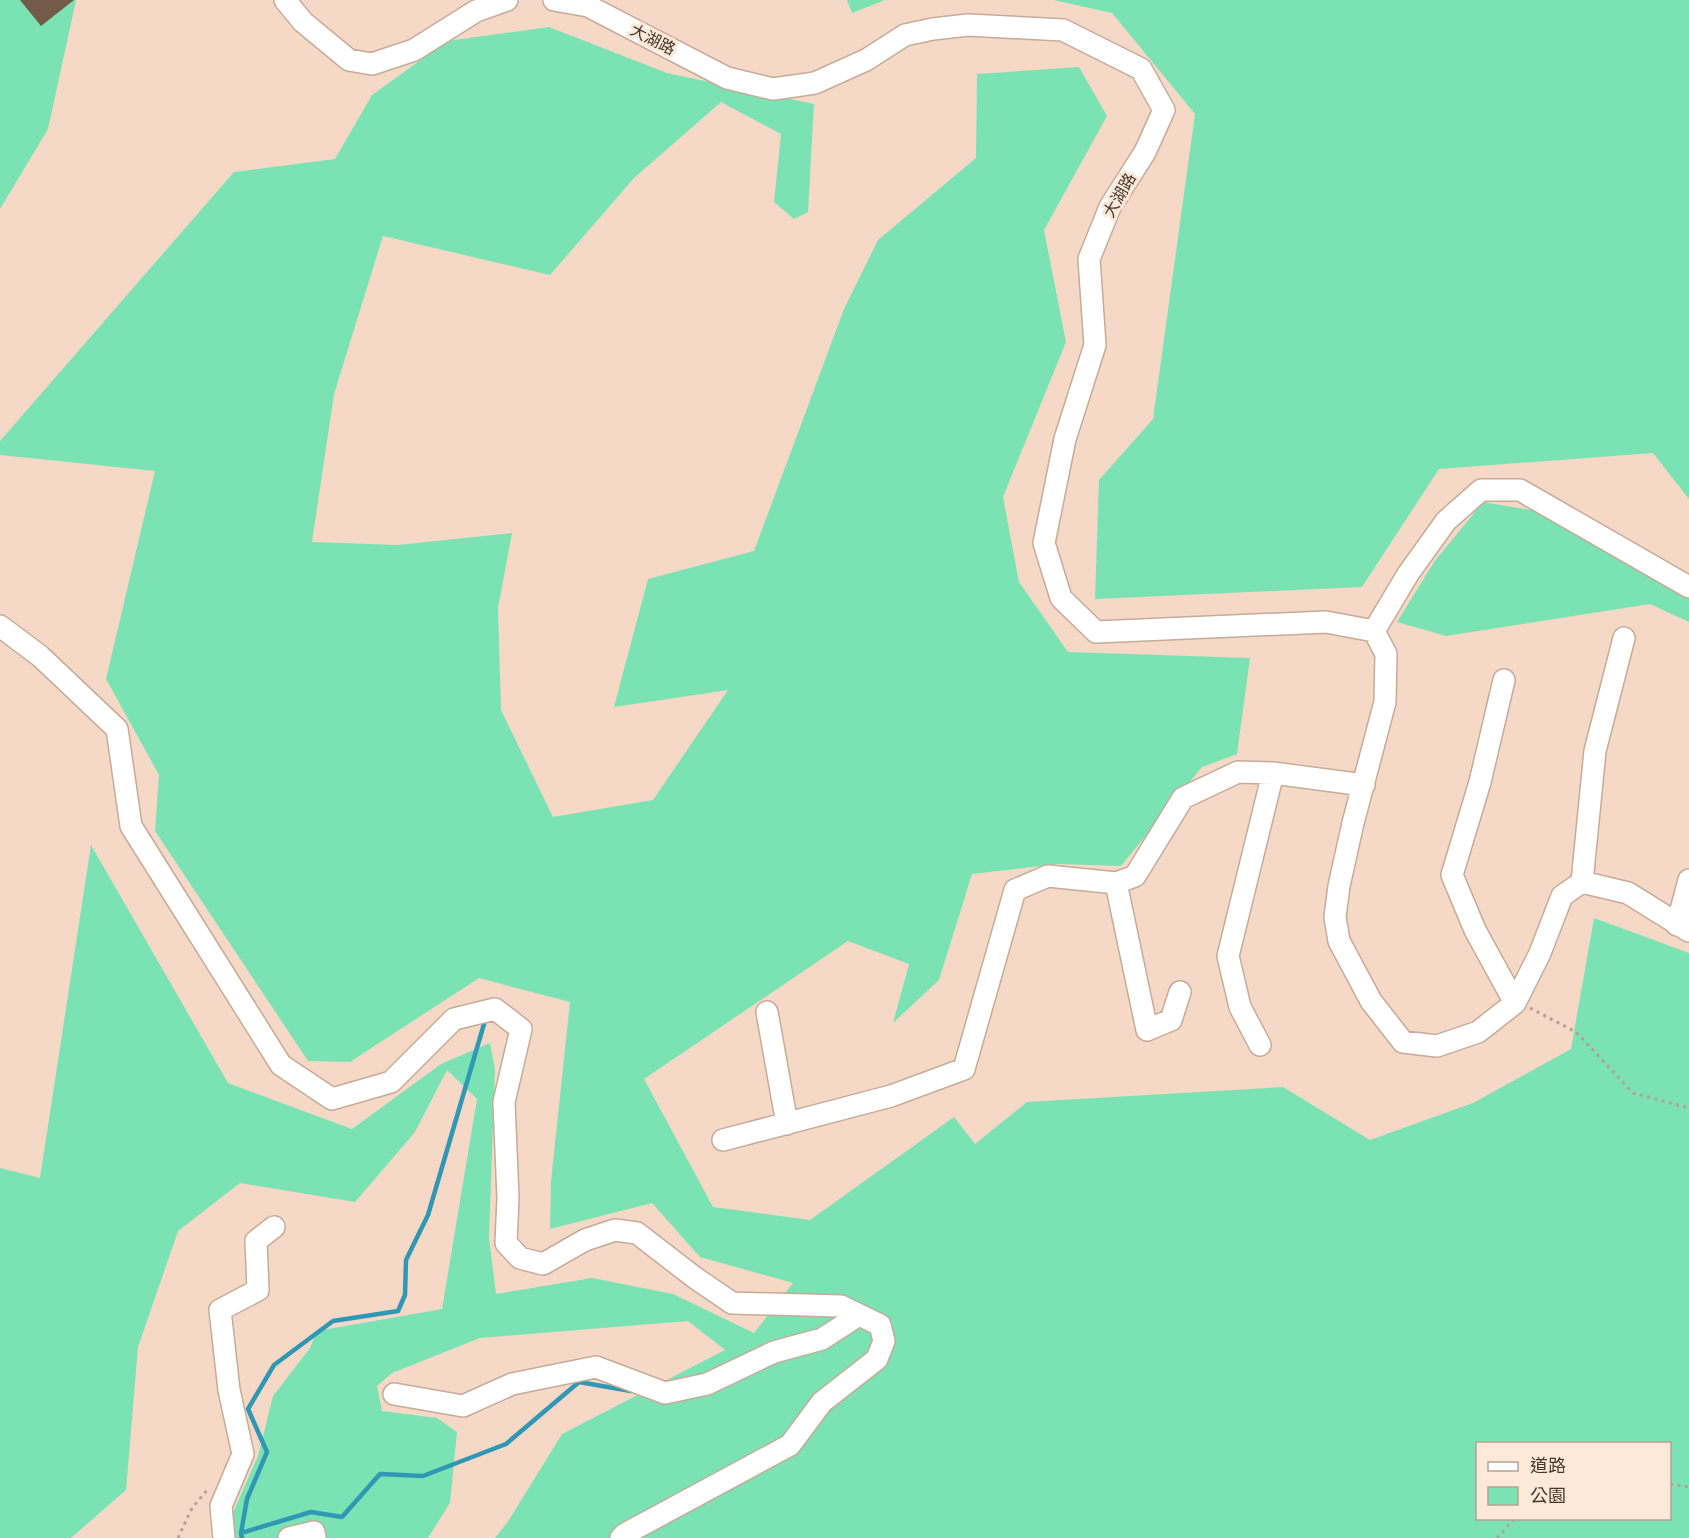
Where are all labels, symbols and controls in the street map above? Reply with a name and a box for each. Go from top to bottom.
street label: 大湖路 [626,21,678,61]
street label: 大湖路 [1100,170,1141,222]
legend [1476,1442,1671,1520]
text: 道路 [1530,1456,1566,1479]
text: 公園 [1530,1486,1566,1509]

